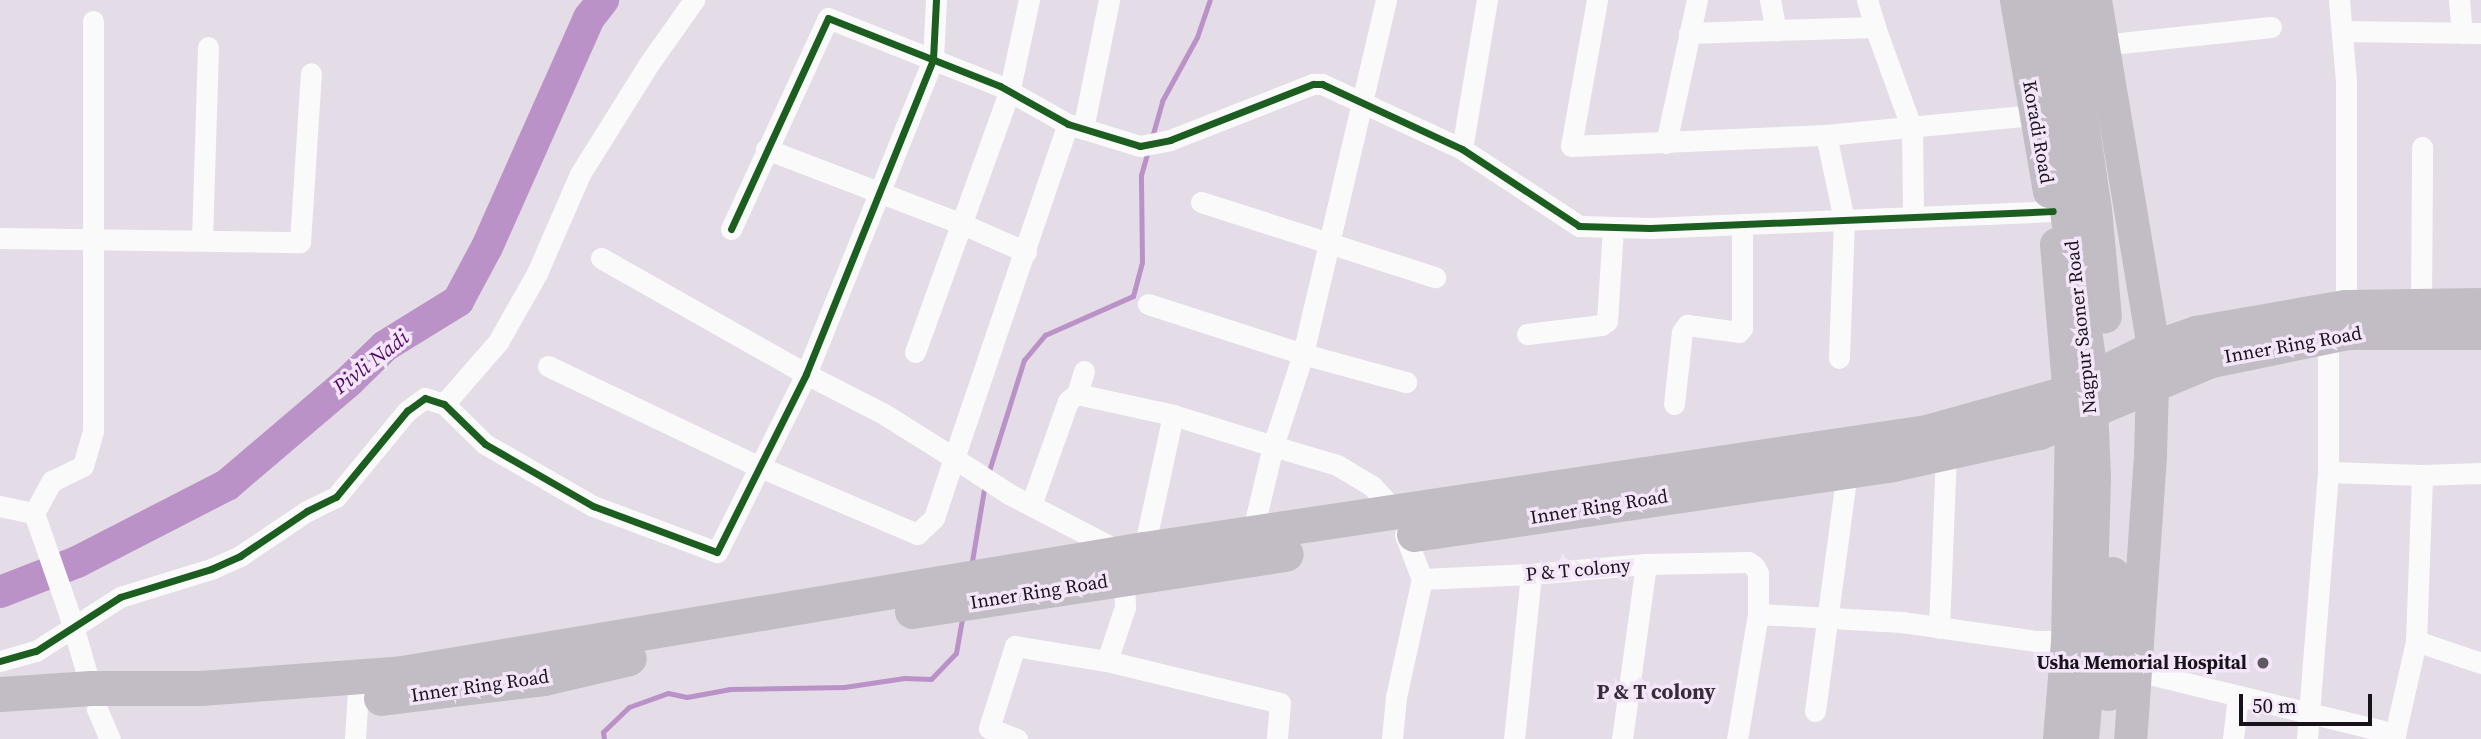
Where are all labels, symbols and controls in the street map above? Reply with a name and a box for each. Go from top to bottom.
street label: Koradi Road [2018,79,2058,185]
street label: Nagpur Saoner Road [2061,239,2101,415]
street label: Inner Ring Road [2223,322,2363,368]
water label: Pivli Nadi [328,325,414,399]
street label: Inner Ring Road [1529,485,1669,529]
street label: P & T colony [1524,554,1632,586]
street label: Inner Ring Road [969,570,1109,614]
place label: Usha Memorial Hospital [2036,652,2247,674]
marker: Usha Memorial Hospital [2253,653,2273,673]
street label: Inner Ring Road [410,665,550,707]
district label: P & T colony [1596,679,1716,705]
scale bar [2243,680,2376,724]
text: 50 m [2252,691,2297,720]

